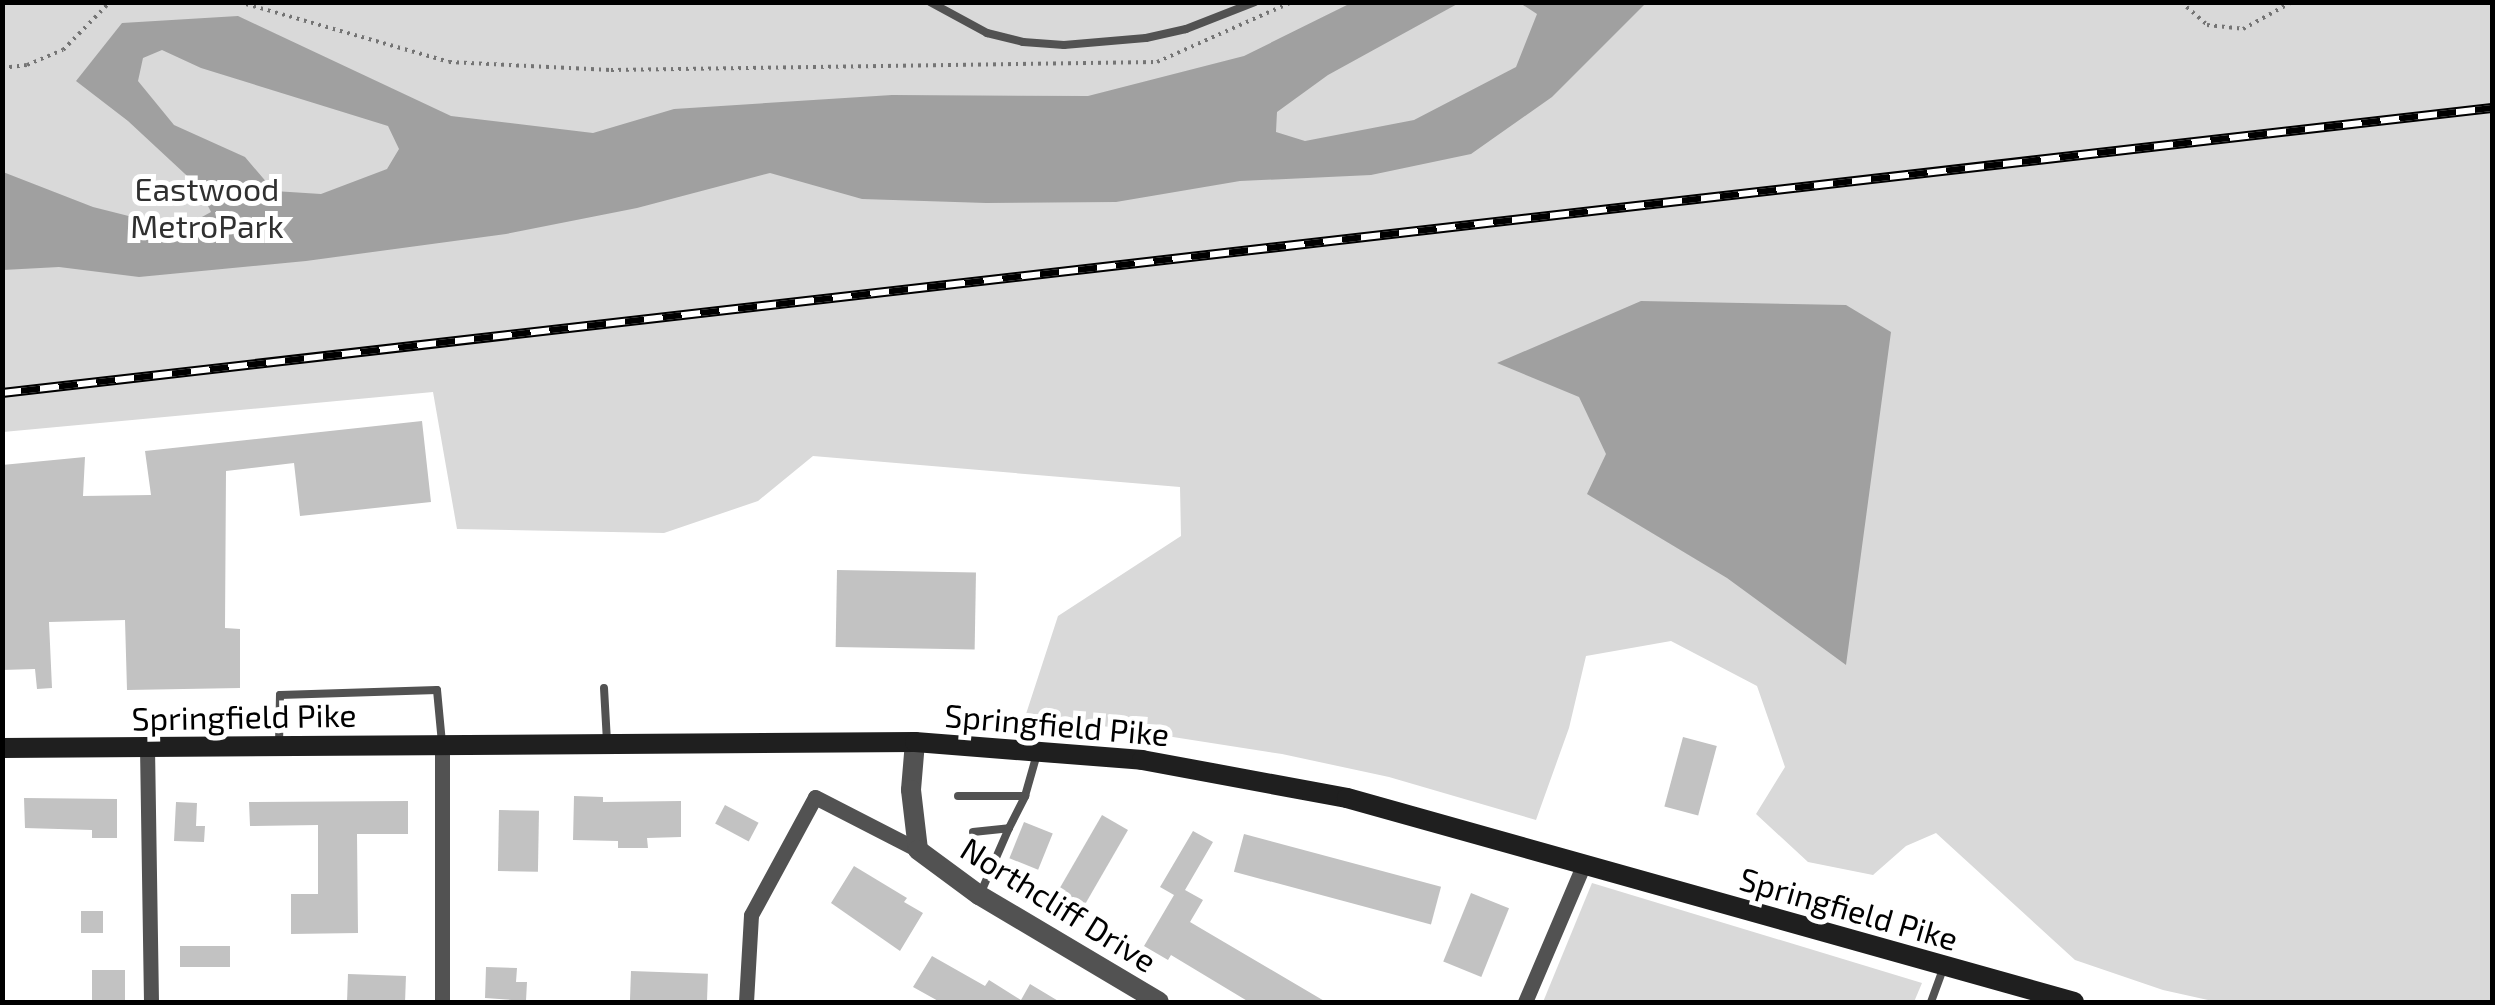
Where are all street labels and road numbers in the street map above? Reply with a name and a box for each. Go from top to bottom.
street label: Springfield Pike [131,695,357,737]
street label: Springfield Pike [943,695,1171,753]
street label: Northcliff Drive [954,829,1164,979]
street label: Springfield Pike [1736,859,1962,957]

